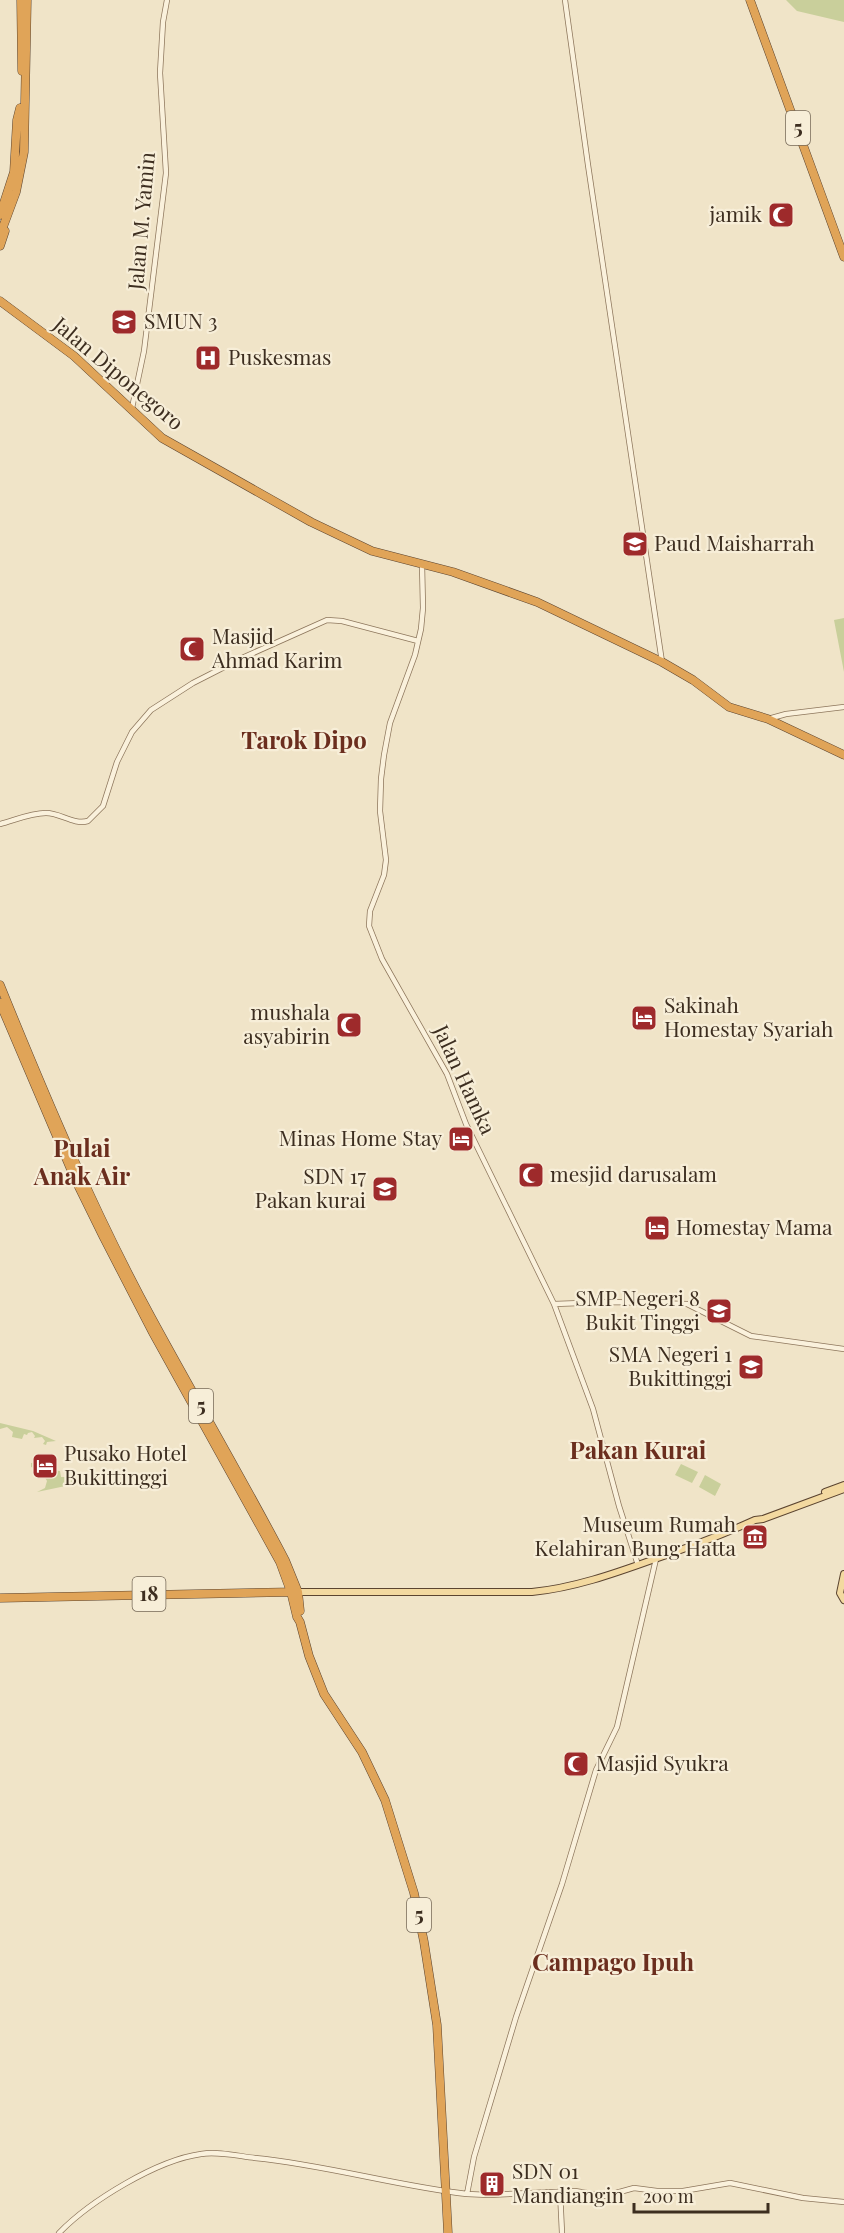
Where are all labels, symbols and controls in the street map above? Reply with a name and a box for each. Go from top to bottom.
road number: 5 [786,111,810,145]
street label: Jalan M. Yamin [120,150,160,292]
place label: jamik [709,199,762,227]
mosque icon: jamik [766,200,796,230]
place label: SMUN 3 [144,306,217,334]
school or university icon: SMUN 3 [109,307,139,337]
street label: Jalan Diponegoro [47,309,190,435]
place label: Puskesmas [228,342,331,370]
hospital icon: Puskesmas [193,343,223,373]
place label: Paud Maisharrah [654,528,815,556]
school or university icon: Paud Maisharrah [620,529,650,559]
place label: Masjid Ahmad Karim [211,621,343,673]
mosque icon: Masjid Ahmad Karim [177,634,207,664]
district label: Tarok Dipo [241,723,367,755]
place label: Sakinah Homestay Syariah [664,990,834,1042]
place label: mushala asyabirin [243,997,331,1049]
hotel icon: Sakinah Homestay Syariah [629,1003,659,1033]
mosque icon: mushala asyabirin [334,1010,364,1040]
street label: Jalan Hamka [428,1019,504,1139]
place label: Minas Home Stay [279,1123,442,1151]
hotel icon: Minas Home Stay [446,1124,476,1154]
district label: Pulai Anak Air [33,1131,131,1191]
place label: mesjid darusalam [550,1159,717,1187]
mosque icon: mesjid darusalam [516,1160,546,1190]
place label: SDN 17 Pakan kurai [255,1161,366,1213]
school or university icon: SDN 17 Pakan kurai [370,1174,400,1204]
place label: Homestay Mama [676,1212,833,1240]
hotel icon: Homestay Mama [642,1213,672,1243]
place label: SMP Negeri 8 Bukit Tinggi [575,1283,700,1335]
school or university icon: SMP Negeri 8 Bukit Tinggi [704,1296,734,1326]
place label: SMA Negeri 1 Bukittinggi [609,1339,732,1391]
school or university icon: SMA Negeri 1 Bukittinggi [736,1352,766,1382]
road number: 5 [189,1389,213,1423]
district label: Pakan Kurai [570,1433,707,1465]
place label: Pusako Hotel Bukittinggi [64,1438,187,1490]
hotel icon: Pusako Hotel Bukittinggi [30,1451,60,1481]
place label: Museum Rumah Kelahiran Bung Hatta [534,1509,737,1561]
museum icon: Museum Rumah Kelahiran Bung Hatta [740,1522,770,1552]
road number: 18 [132,1577,166,1611]
place label: Masjid Syukra [596,1748,729,1776]
mosque icon: Masjid Syukra [561,1749,591,1779]
road number: 5 [407,1898,431,1932]
district label: Campago Ipuh [532,1945,695,1977]
place label: SDN 01 Mandiangin [512,2156,625,2208]
building icon: SDN 01 Mandiangin [477,2169,507,2199]
scale bar [634,2176,768,2214]
text: 200 m [643,2184,694,2208]

